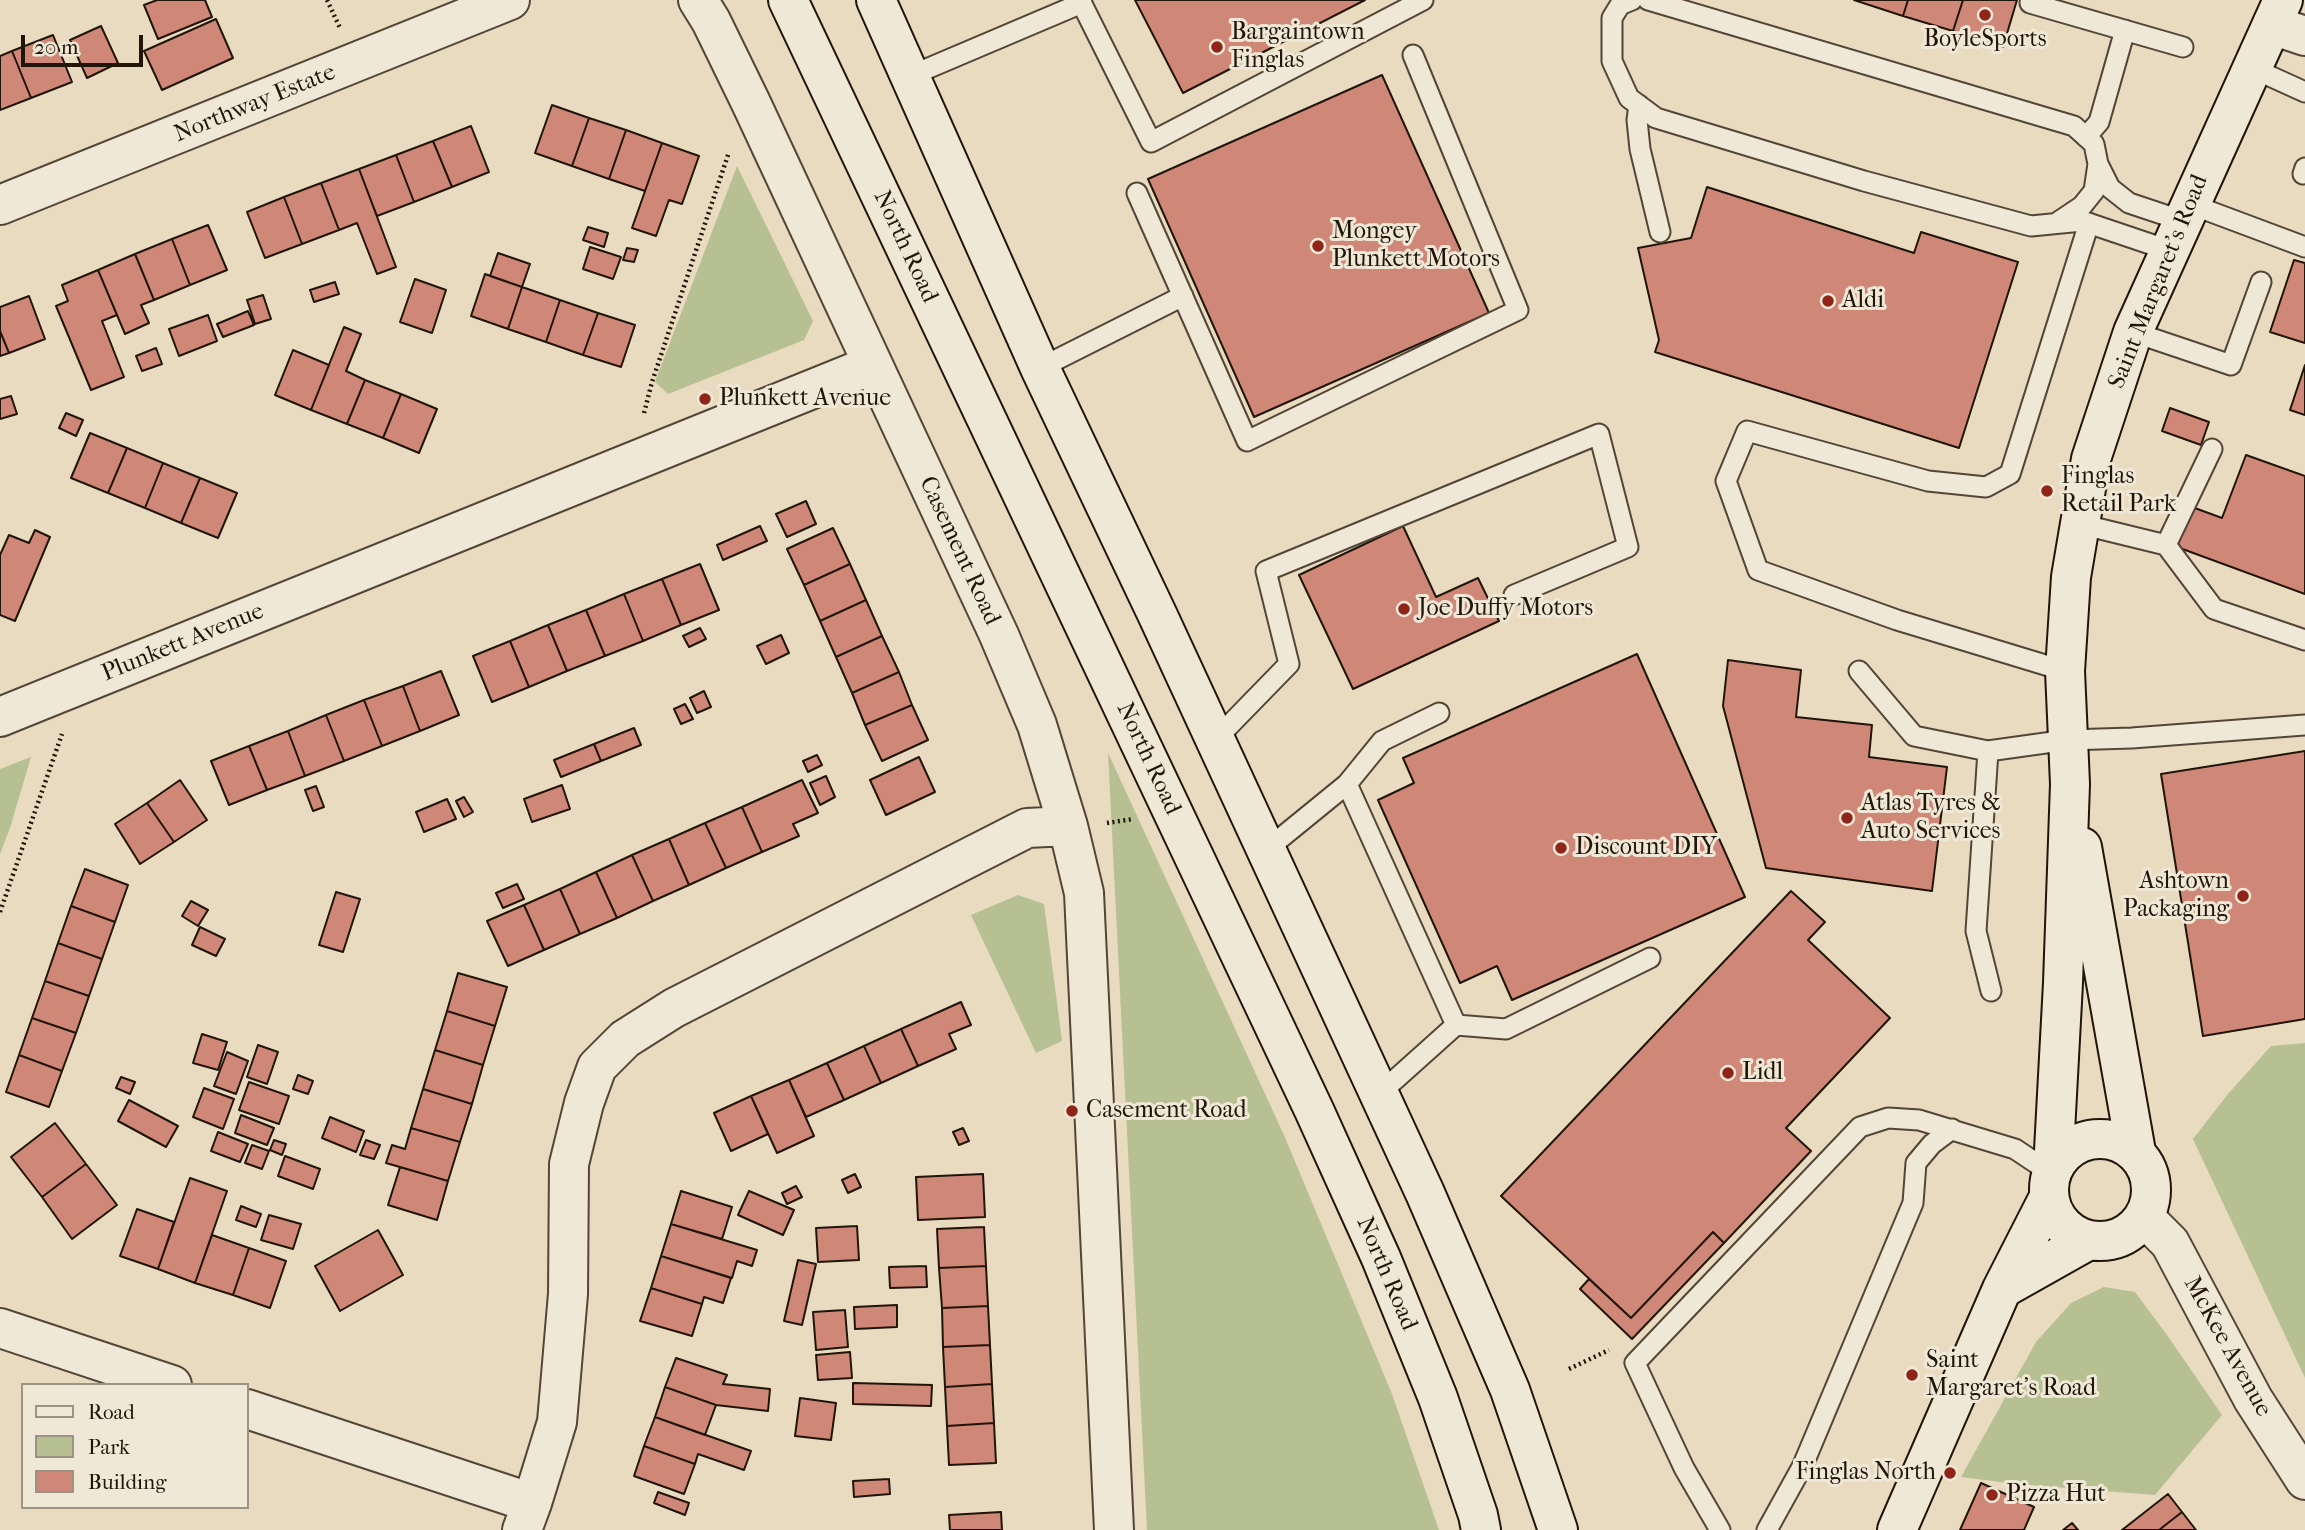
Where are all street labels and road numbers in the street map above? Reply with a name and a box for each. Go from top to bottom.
street label: Northway Estate [170,59,340,149]
street label: Saint Margaret's Road [2103,171,2215,393]
street label: North Road [866,186,944,308]
street label: Casement Road [912,472,1006,630]
street label: Plunkett Avenue [98,597,268,689]
street label: North Road [1109,698,1187,820]
street label: North Road [1349,1213,1423,1335]
street label: McKee Avenue [2177,1272,2277,1422]

